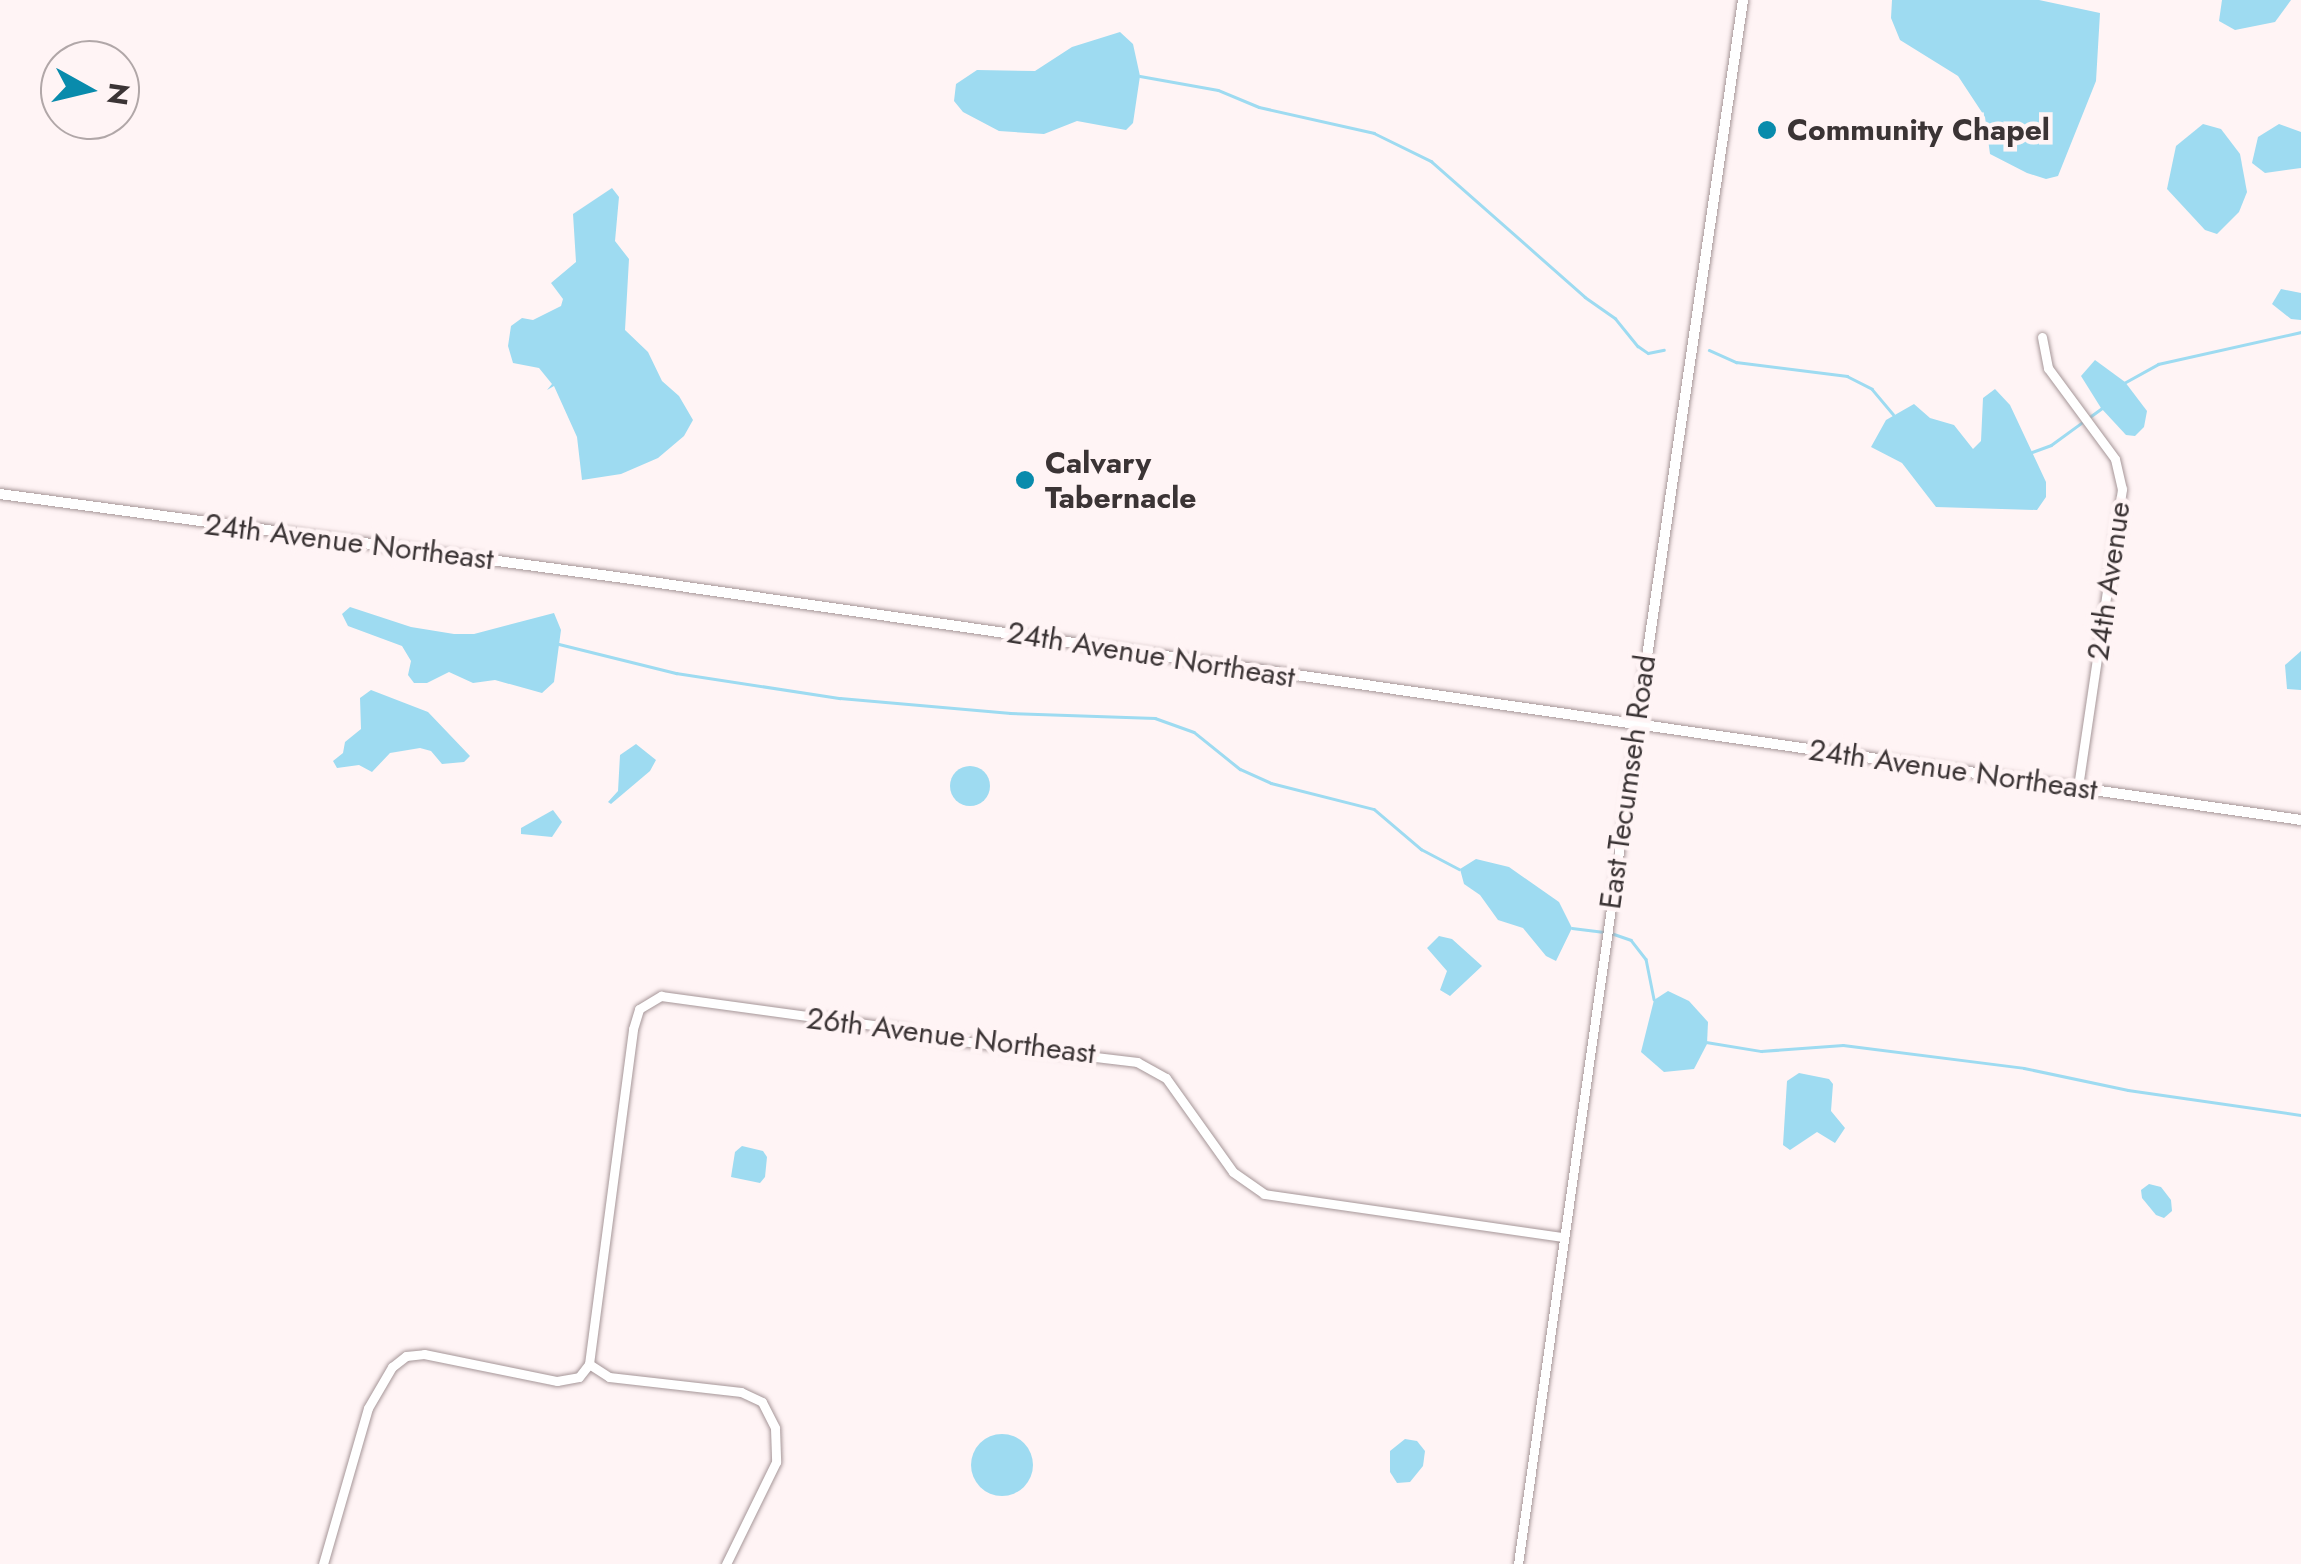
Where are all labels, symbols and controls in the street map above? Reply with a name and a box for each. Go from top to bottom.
north arrow [40,40,140,140]
text: N [96,80,140,108]
place label: Community Chapel [1787,112,2050,148]
marker: Community Chapel [1756,119,1778,141]
place label: Calvary Tabernacle [1045,445,1197,516]
marker: Calvary Tabernacle [1014,469,1036,491]
street label: 24th Avenue [2080,499,2138,663]
street label: 24th Avenue Northeast [202,506,496,578]
street label: 24th Avenue Northeast [1004,614,1298,696]
street label: East Tecumseh Road [1592,653,1664,911]
street label: 24th Avenue Northeast [1806,732,2100,808]
street label: 26th Avenue Northeast [804,1000,1098,1072]

